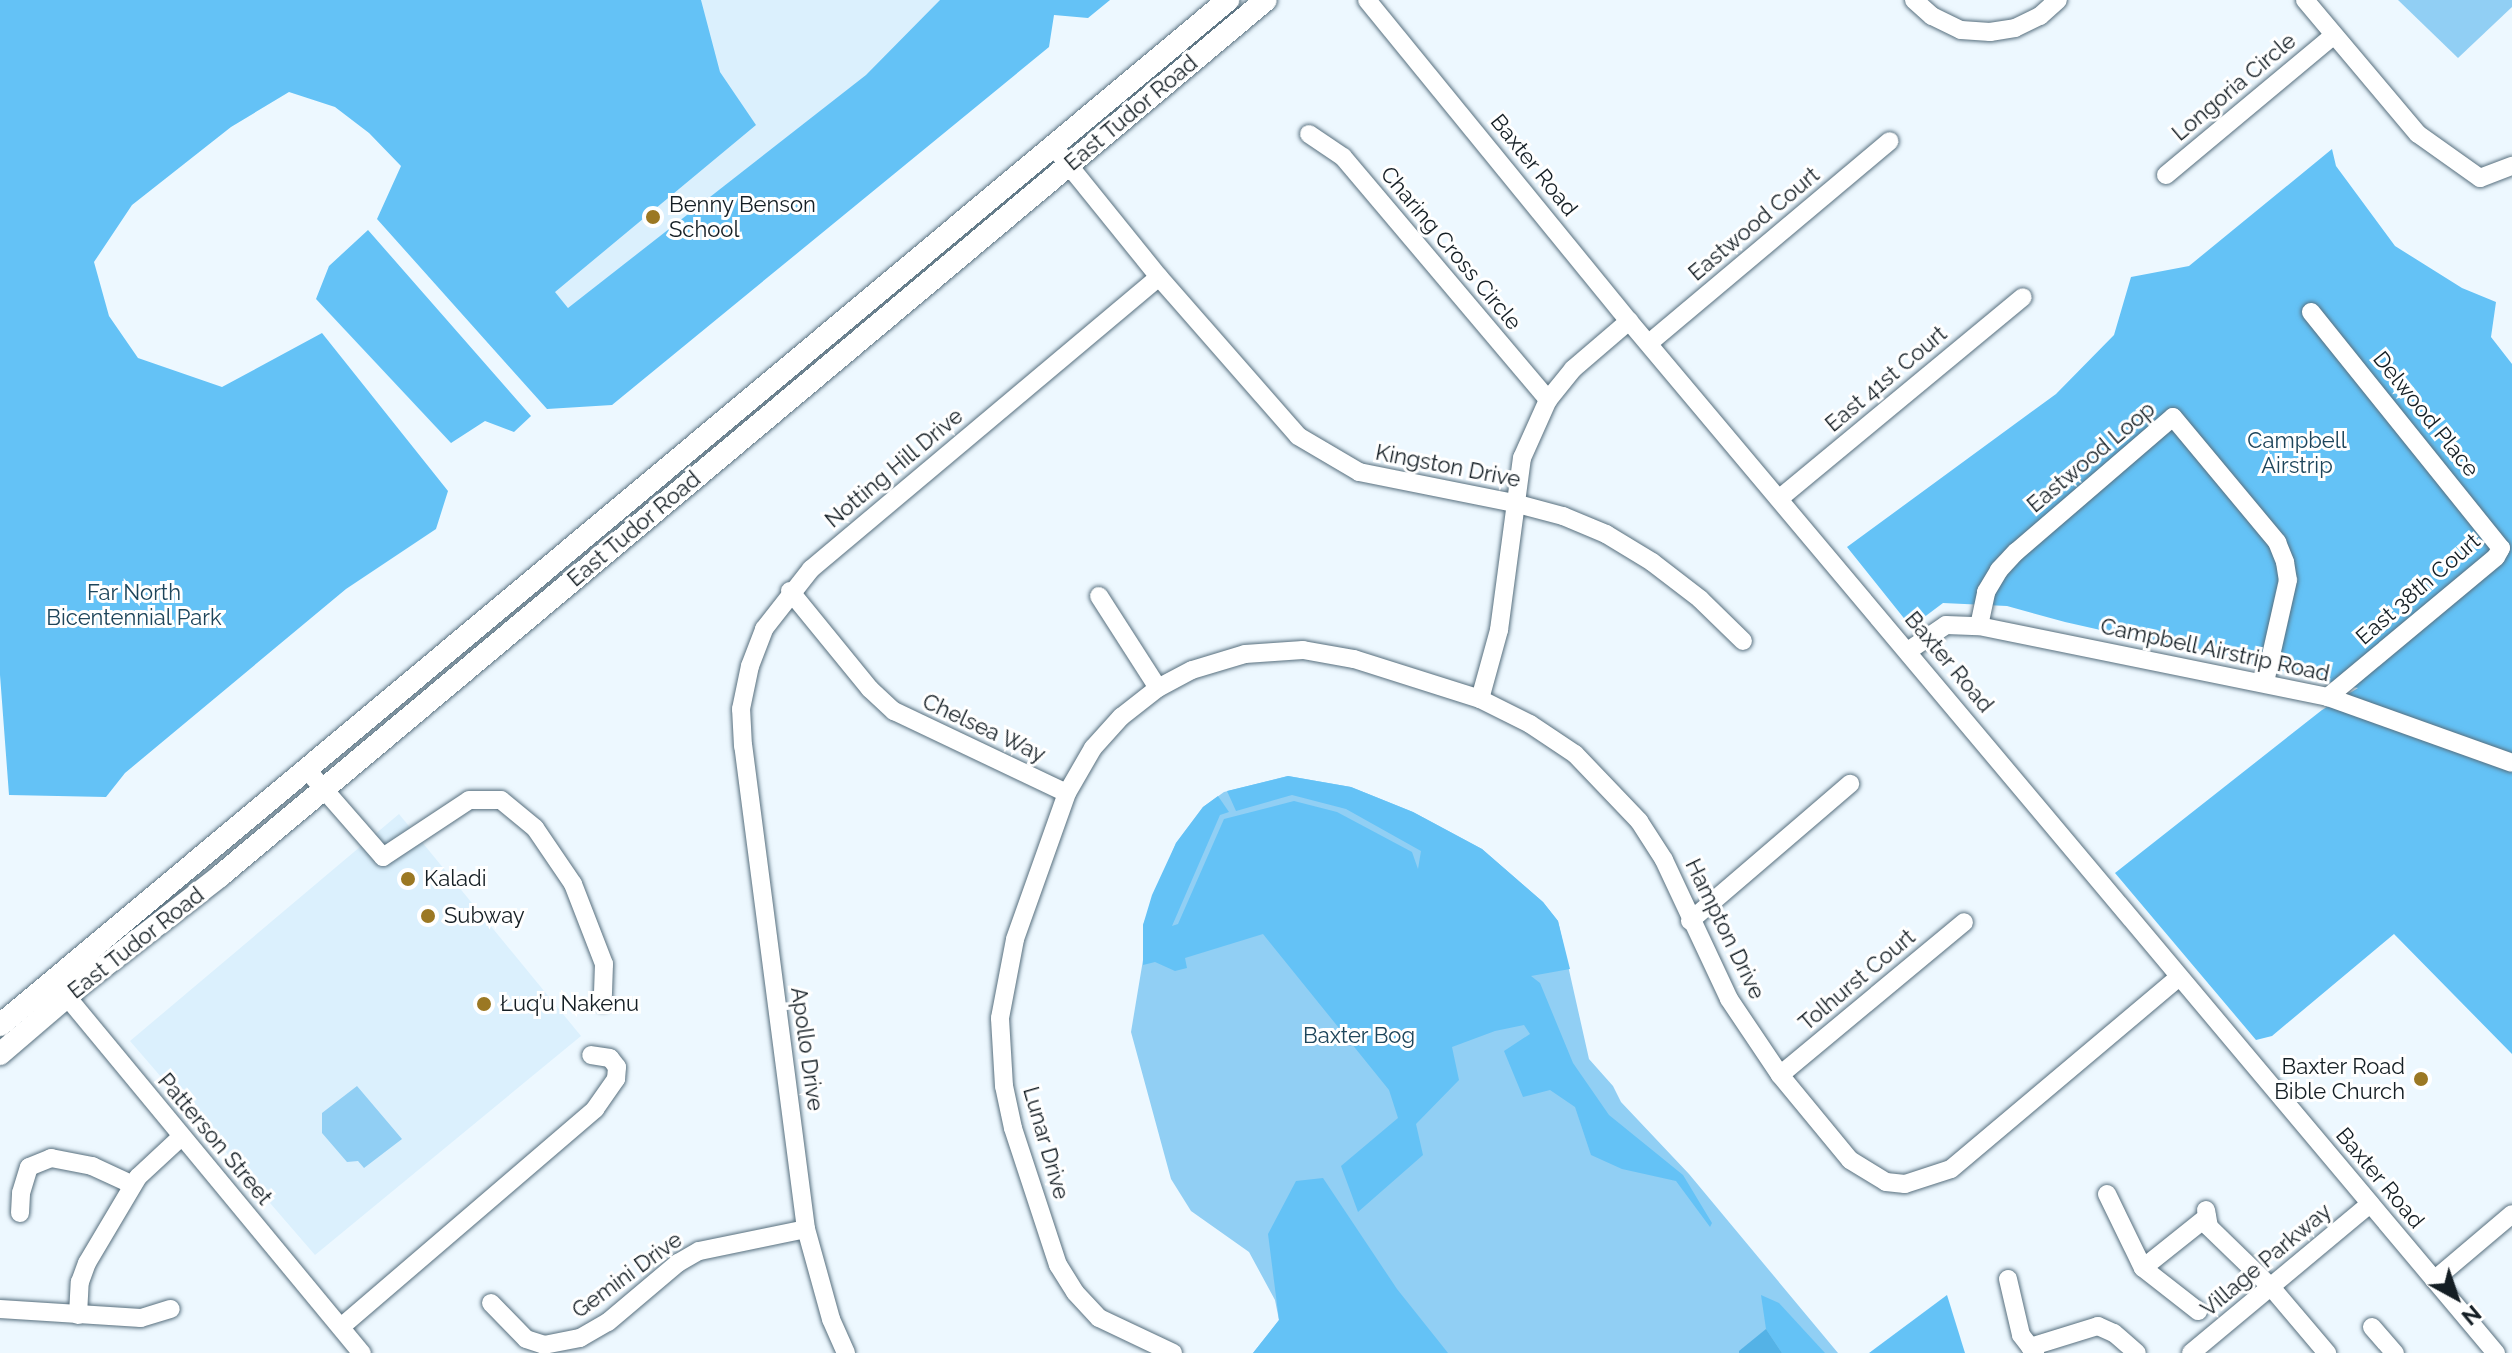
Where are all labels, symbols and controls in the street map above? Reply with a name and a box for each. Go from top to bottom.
street label: Longoria Circle [2167,28,2301,146]
street label: East Tudor Road [1059,49,1203,177]
street label: Baxter Road [1485,109,1583,221]
street label: Charing Cross Circle [1375,161,1527,335]
street label: Eastwood Court [1683,162,1825,286]
place label: Benny Benson School [669,191,816,242]
marker: Benny Benson School [644,208,662,226]
street label: East 41st Court [1820,321,1952,437]
street label: Delwood Place [2367,346,2485,482]
street label: Eastwood Loop [2022,396,2160,518]
street label: Notting Hill Drive [819,402,969,534]
park label: Campbell Airstrip [2247,427,2347,478]
street label: Kingston Drive [1373,439,1523,493]
street label: East Tudor Road [562,465,706,593]
street label: East 38th Court [2351,528,2485,650]
park label: Far North Bicentennial Park [46,579,222,630]
street label: Baxter Road [1899,606,1999,718]
street label: Campbell Airstrip Road [2097,613,2333,687]
street label: Chelsea Way [918,688,1050,768]
street label: Hampton Drive [1680,854,1770,1004]
place label: Kaladi [424,866,487,892]
marker: Kaladi [399,870,417,888]
street label: East Tudor Road [62,881,210,1005]
place label: Subway [444,903,525,929]
marker: Subway [419,907,437,925]
street label: Tolhurst Court [1794,924,1920,1036]
street label: Apollo Drive [785,985,829,1113]
place label: Łuq’u Nakenu [500,991,639,1017]
marker: Łuq’u Nakenu [475,995,493,1013]
park label: Baxter Bog [1303,1023,1415,1049]
place label: Baxter Road Bible Church [2274,1053,2405,1104]
street label: Patterson Street [152,1068,278,1210]
marker: Baxter Road Bible Church [2412,1070,2430,1088]
street label: Lunar Drive [1017,1083,1075,1203]
street label: Baxter Road [2330,1122,2430,1234]
street label: Village Parkway [2196,1198,2336,1322]
street label: Gemini Drive [567,1226,687,1324]
north arrow [2416,1257,2496,1337]
text: N [2457,1300,2486,1331]

